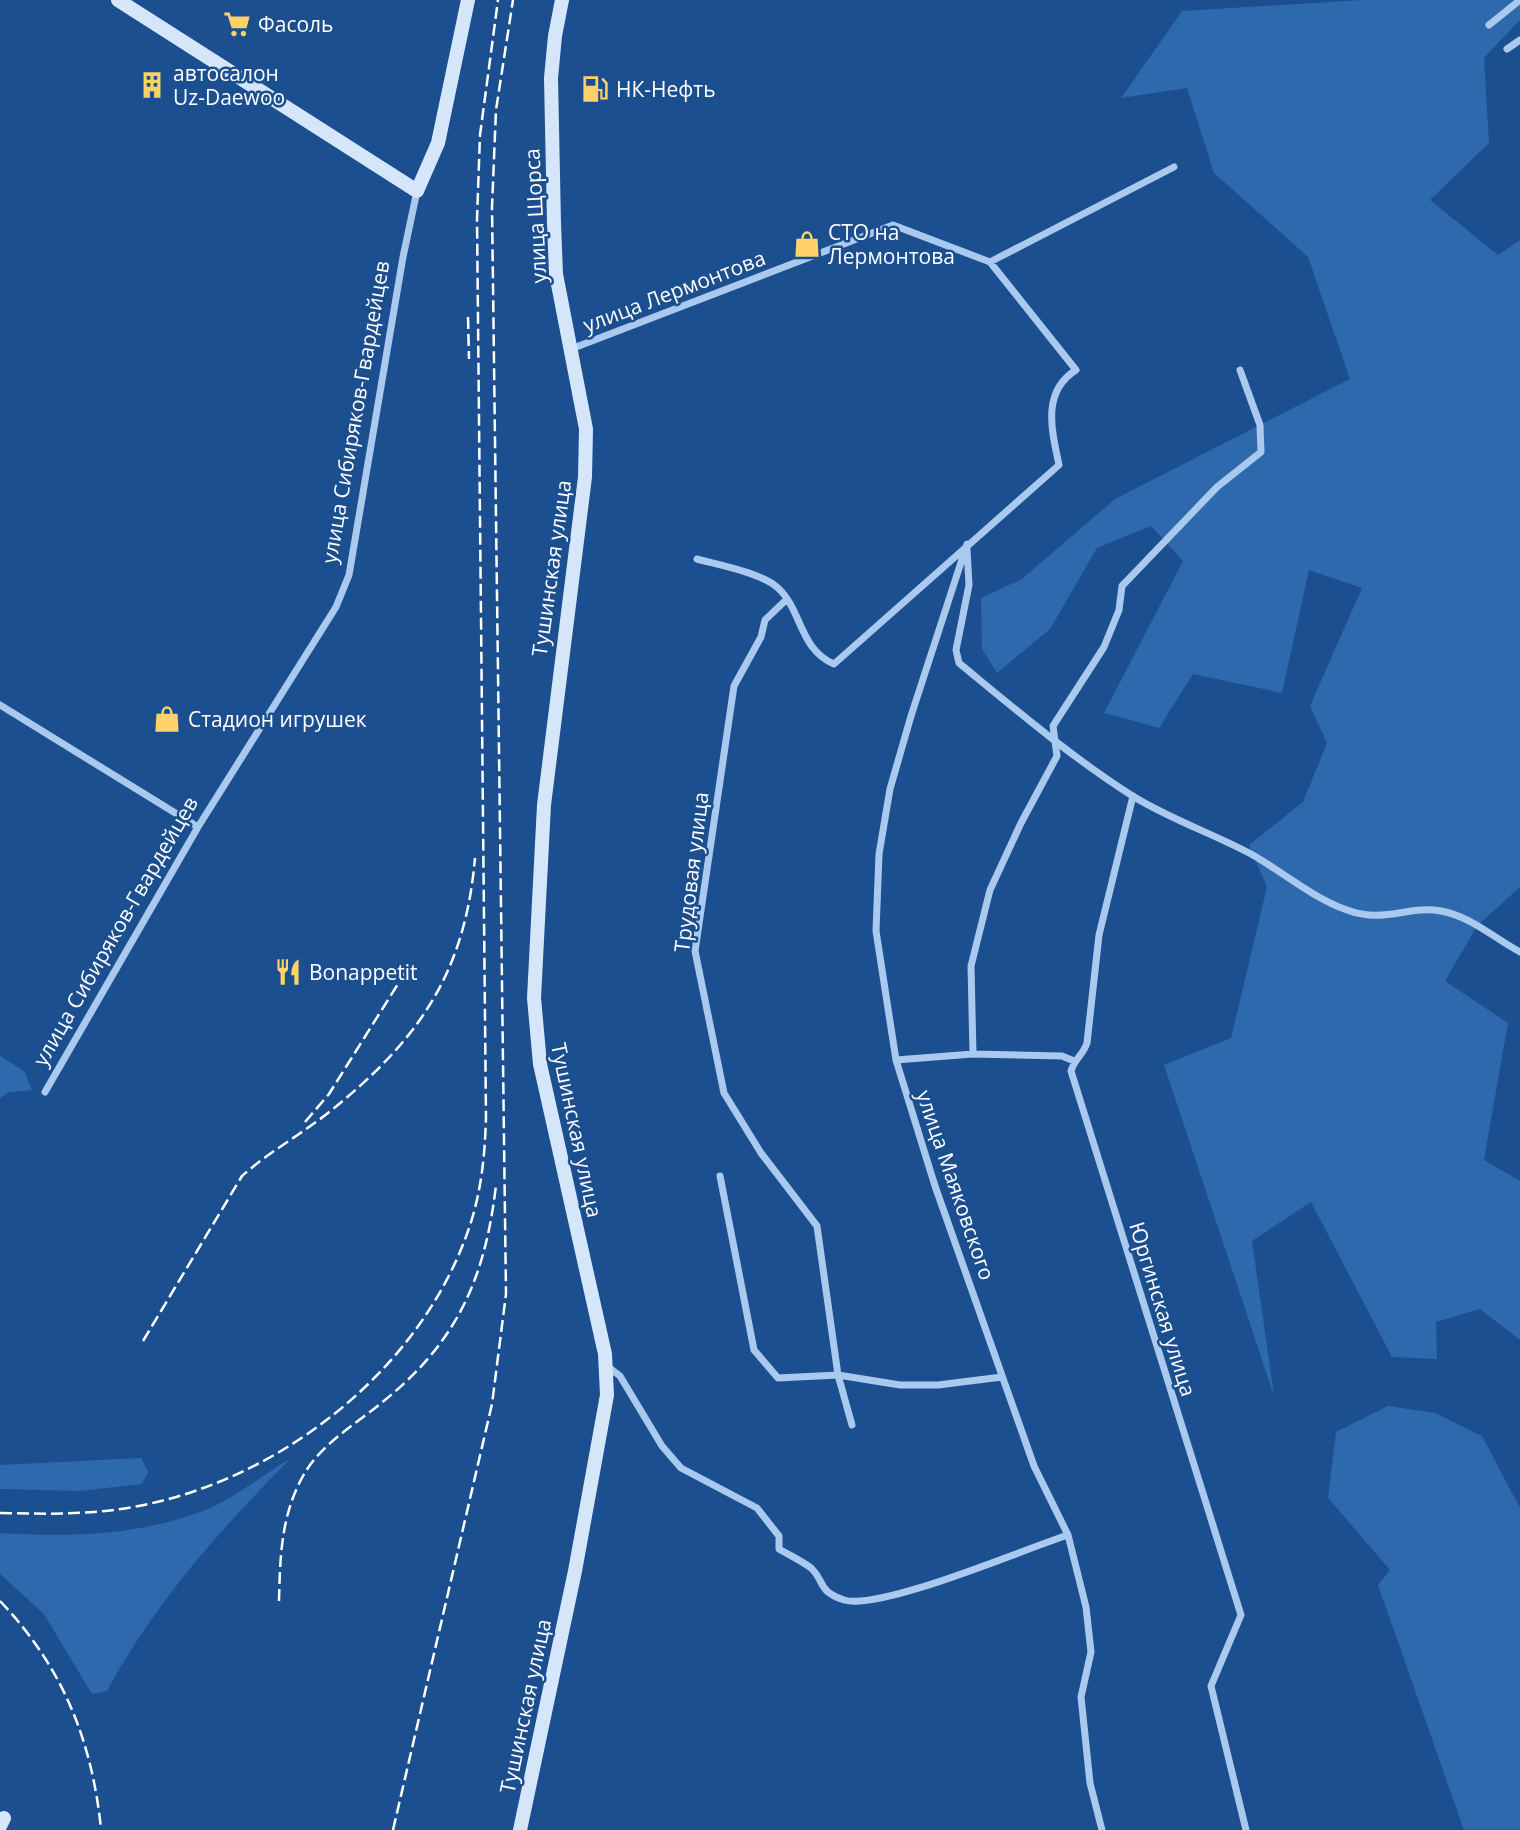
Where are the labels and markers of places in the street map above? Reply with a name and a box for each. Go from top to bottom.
supermarket icon: Фасоль [222,9,252,39]
place label: Фасоль [258,10,334,38]
place label: автосалон Uz-Daewoo [173,59,285,111]
building icon: автосалон Uz-Daewoo [137,70,167,100]
fuel station icon: НК-Нефть [580,74,610,104]
place label: НК-Нефть [616,75,716,103]
place label: СТО на Лермонтова [828,218,955,270]
shop icon: СТО на Лермонтова [792,229,822,259]
shop icon: Стадион игрушек [152,704,182,734]
place label: Стадион игрушек [188,705,367,733]
restaurant icon: Bonappetit [273,957,303,987]
place label: Bonappetit [309,958,418,986]

